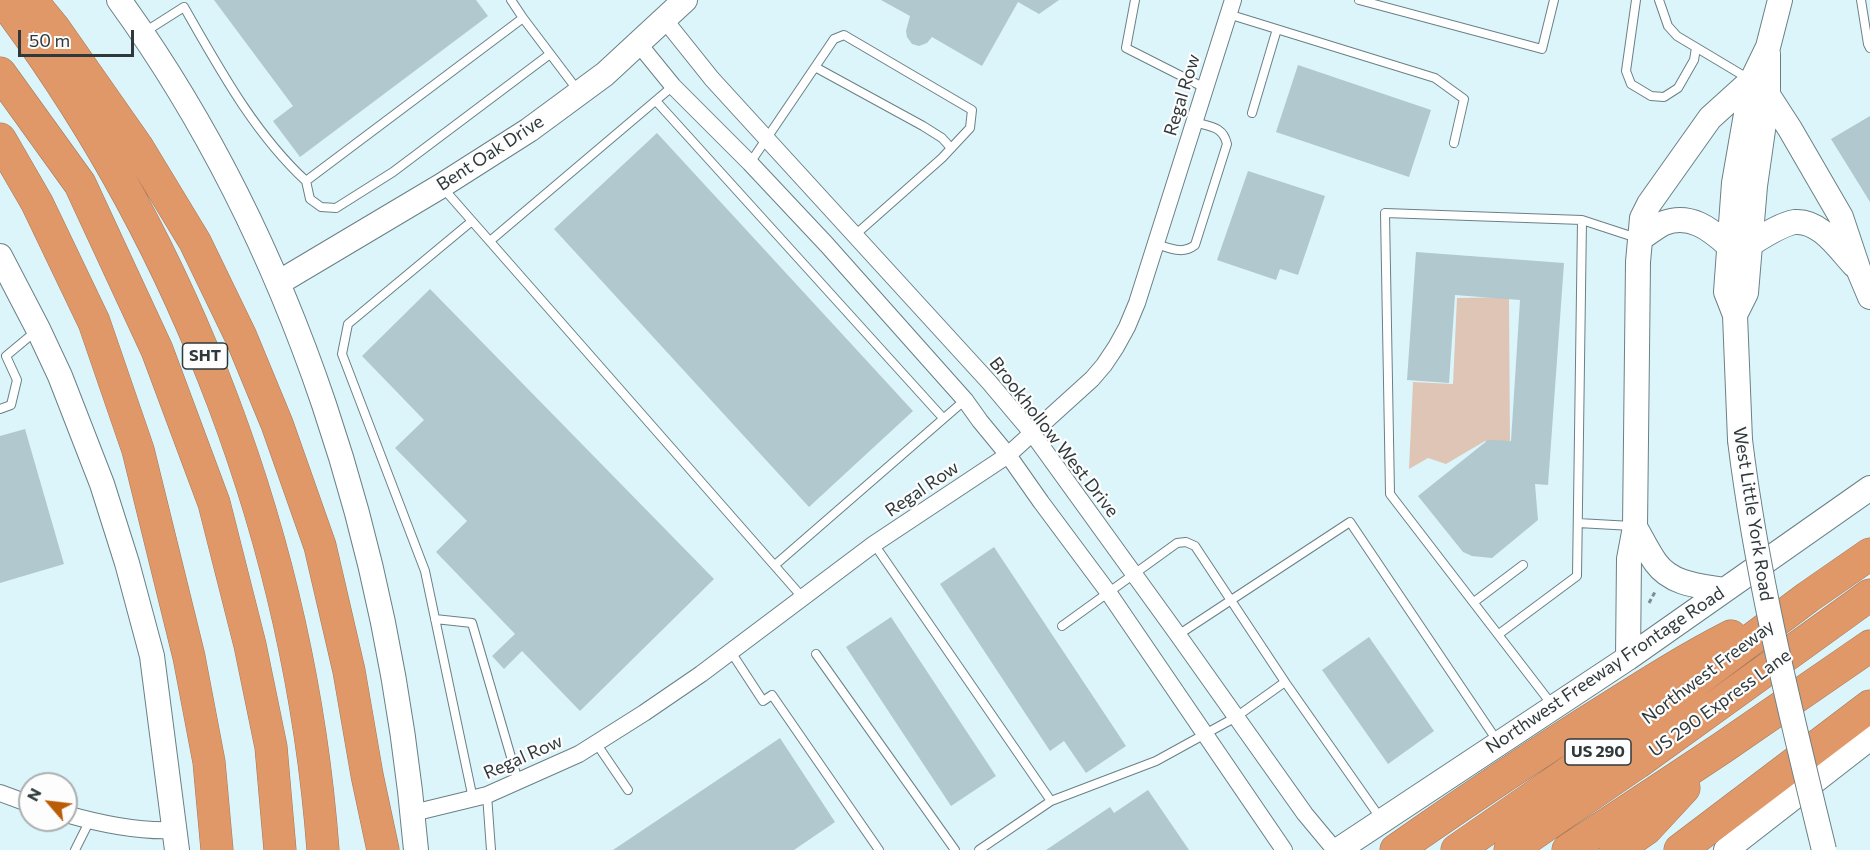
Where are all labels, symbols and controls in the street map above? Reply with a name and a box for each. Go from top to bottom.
scale bar [21,18,136,56]
text: 50 m [29,29,70,51]
street label: Regal Row [1159,52,1205,138]
street label: Bent Oak Drive [433,110,547,196]
road number: SHT [182,343,228,369]
street label: Brookhollow West Drive [985,353,1123,521]
street label: West Little York Road [1729,425,1777,603]
street label: Regal Row [881,456,963,522]
street label: Northwest Freeway Frontage Road [1482,582,1728,758]
street label: Northwest Freeway [1638,615,1778,729]
street label: US 290 Express Lane [1645,644,1795,762]
street label: Regal Row [480,730,566,784]
road number: US 290 [1565,739,1631,765]
north arrow [18,772,78,832]
text: N [22,784,45,804]

